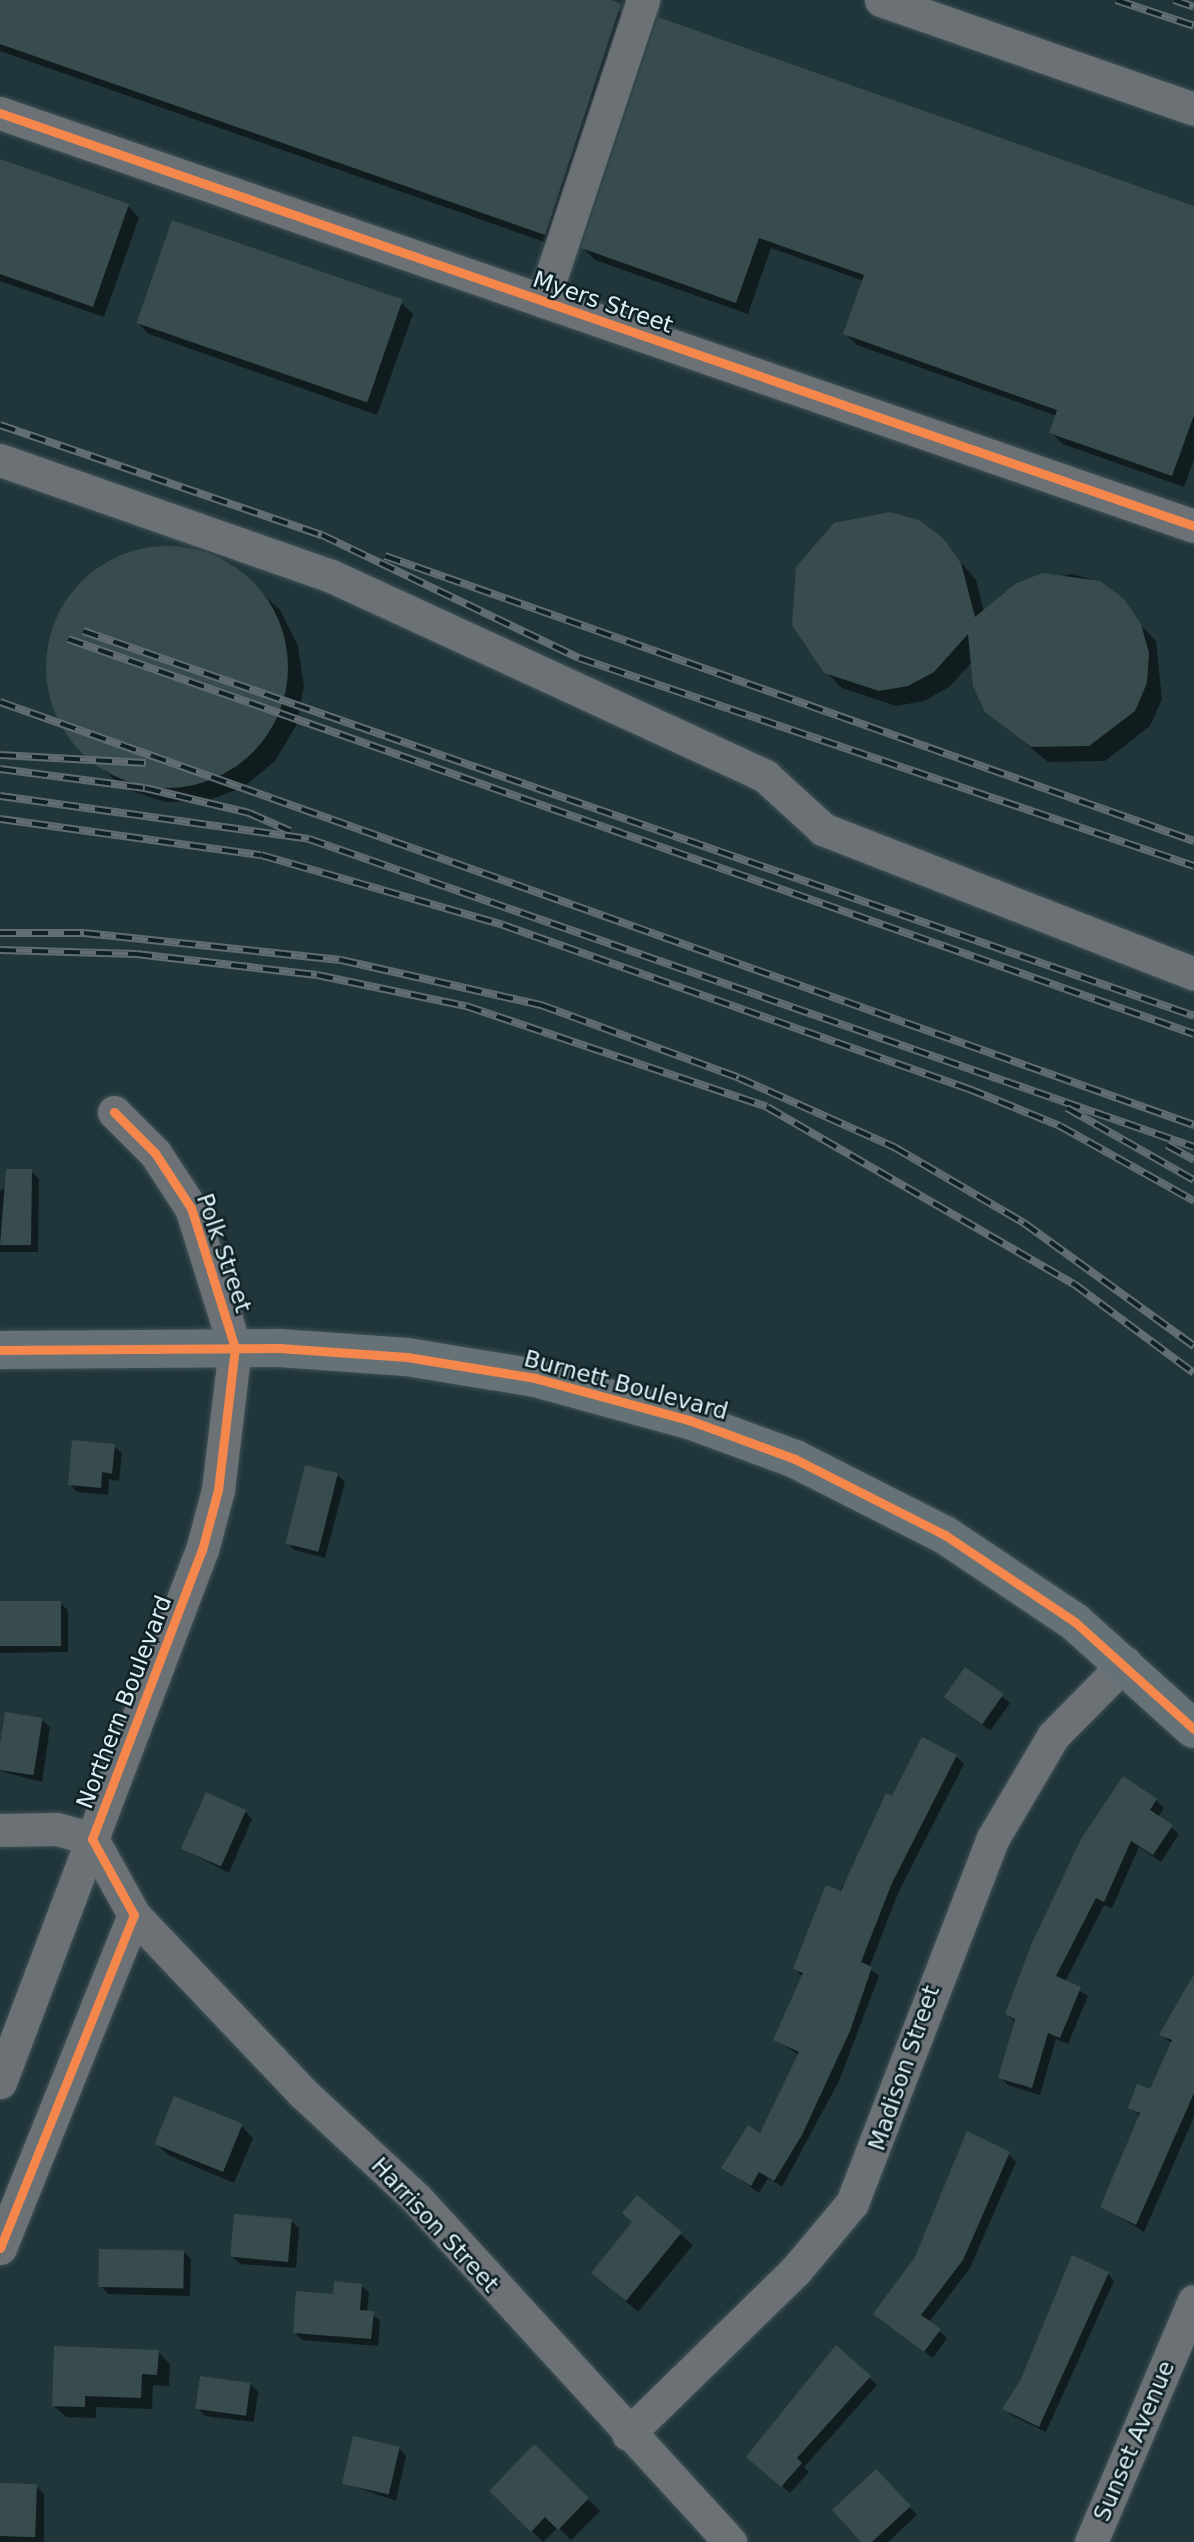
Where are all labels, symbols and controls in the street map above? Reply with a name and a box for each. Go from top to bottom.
street label: Myers Street [529,265,677,339]
street label: Polk Street [191,1190,257,1316]
street label: Burnett Boulevard [521,1345,731,1425]
street label: Northern Boulevard [71,1592,177,1812]
street label: Madison Street [863,1982,945,2154]
street label: Harrison Street [366,2152,504,2298]
street label: Sunset Avenue [1088,2357,1180,2525]

